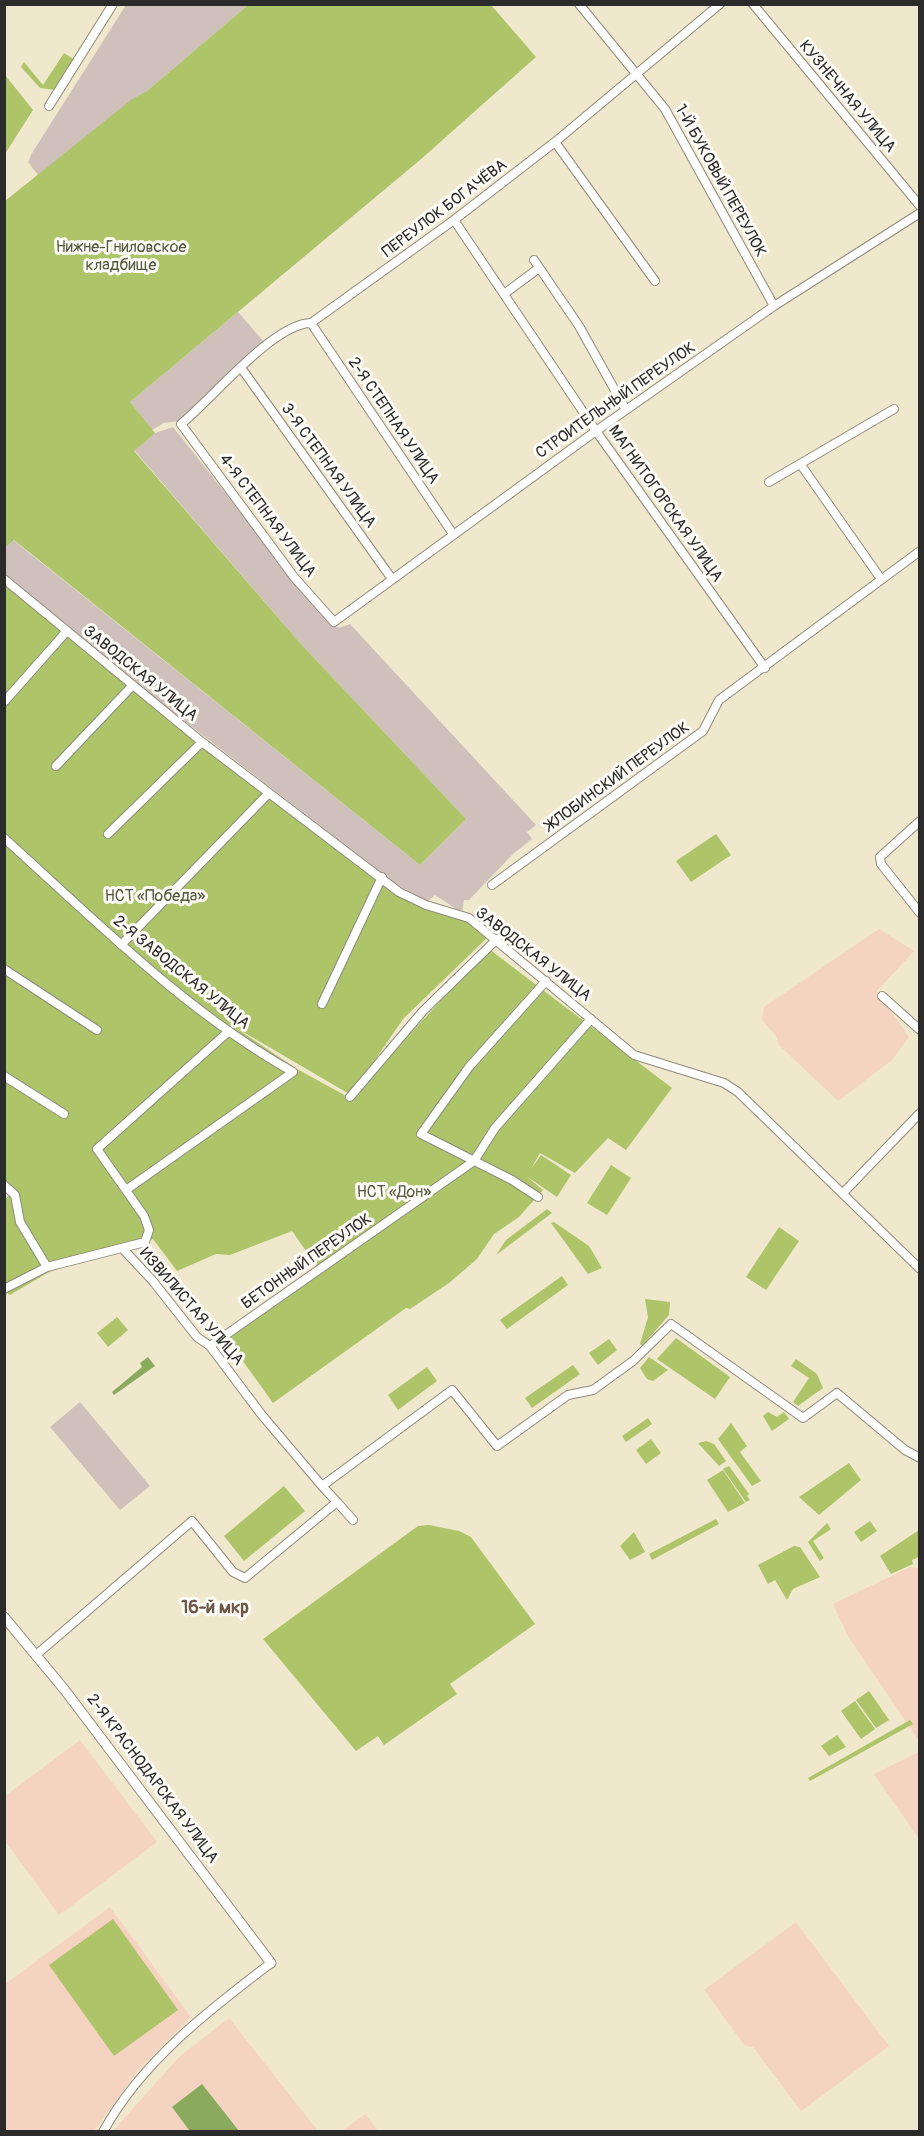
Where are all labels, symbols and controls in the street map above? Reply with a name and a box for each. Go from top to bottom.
street label: КУЗНЕЧНАЯ УЛИЦА [795,37,899,157]
street label: 1-Й БУКОВЫЙ ПЕРЕУЛОК [670,102,770,260]
street label: ПЕРЕУЛОК БОГАЧЁВА [379,156,511,262]
park label: Нижне-Гниловское кладбище [56,238,186,276]
street label: СТРОИТЕЛЬНЫЙ ПЕРЕУЛОК [533,339,699,463]
street label: 2-Я СТЕПНАЯ УЛИЦА [343,354,443,488]
street label: 3-Я СТЕПНАЯ УЛИЦА [276,400,380,532]
street label: МАГНИТОГОРСКАЯ УЛИЦА [604,422,726,586]
street label: 4-Я СТЕПНАЯ УЛИЦА [214,451,320,581]
street label: ЗАВОДСКАЯ УЛИЦА [79,622,201,726]
street label: ЖЛОБИНСКИЙ ПЕРЕУЛОК [542,718,694,836]
park label: НСТ «Победа» [105,887,205,907]
street label: ЗАВОДСКАЯ УЛИЦА [471,904,595,1006]
street label: 2-Я ЗАВОДСКАЯ УЛИЦА [109,912,253,1034]
park label: НСТ «Дон» [357,1183,431,1203]
street label: БЕТОННЫЙ ПЕРЕУЛОК [238,1210,376,1314]
street label: ИЗВИЛИСТАЯ УЛИЦА [135,1244,247,1370]
district label: 16-й мкр [181,1597,249,1619]
street label: 2-Я КРАСНОДАРСКАЯ УЛИЦА [82,1691,222,1867]

